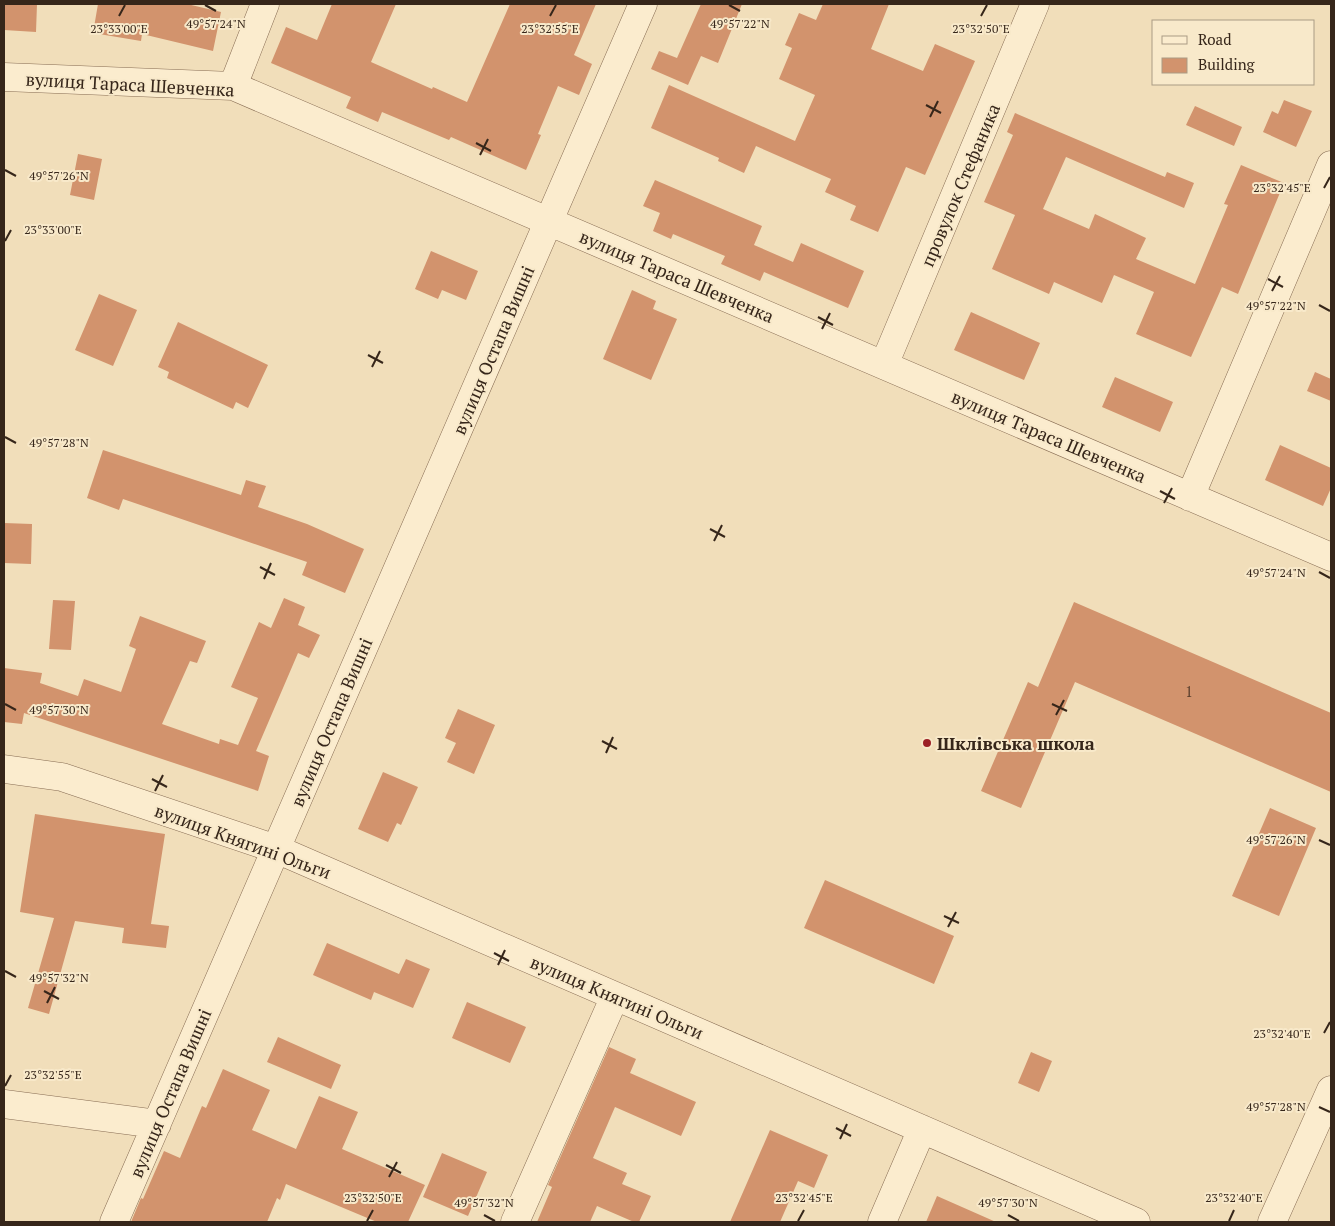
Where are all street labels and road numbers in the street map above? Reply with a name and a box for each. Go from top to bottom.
street label: вулиця Тараса Шевченка [25,67,235,101]
street label: провулок Стефаника [915,100,1005,270]
street label: вулиця Тараса Шевченка [576,224,778,328]
street label: вулиця Остапа Вишні [447,262,539,438]
street label: вулиця Тараса Шевченка [948,384,1150,488]
street label: вулиця Остапа Вишні [285,634,377,810]
street label: вулиця Княгині Ольги [152,798,334,884]
street label: вулиця Княгині Ольги [527,950,707,1044]
street label: вулиця Остапа Вишні [124,1005,216,1181]

